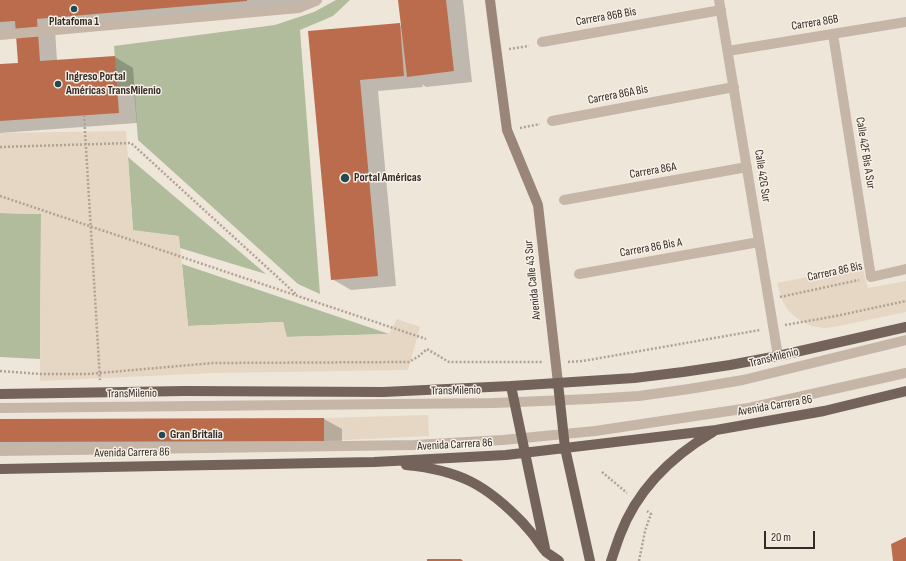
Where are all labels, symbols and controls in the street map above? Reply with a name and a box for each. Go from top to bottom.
marker: Platafoma 1 [69,4,79,14]
street label: Carrera 86B Bis [575,5,637,29]
street label: Carrera 86B [790,12,840,34]
place label: Platafoma 1 [49,15,99,29]
place label: Ingreso Portal Américas TransMilenio [66,70,161,98]
marker: Ingreso Portal Américas TransMilenio [53,79,63,89]
street label: Carrera 86A Bis [587,82,649,108]
street label: Calle 42F Bis A Sur [852,116,878,190]
street label: Calle 42G Sur [751,149,773,203]
street label: Carrera 86A [629,160,677,182]
place label: Portal Américas [354,171,421,185]
marker: Portal Américas [339,172,351,184]
street label: Carrera 86 Bis A [619,235,683,261]
street label: Avenida Calle 43 Sur [522,239,544,321]
street label: Carrera 86 Bis [806,259,864,285]
street label: TransMilenio [748,345,800,371]
street label: TransMilenio [431,383,481,399]
street label: TransMilenio [107,386,157,402]
street label: Avenida Carrera 86 [737,392,813,420]
place label: Gran Britalia [170,428,223,442]
marker: Gran Britalia [157,430,167,440]
street label: Avenida Carrera 86 [417,436,493,454]
street label: Avenida Carrera 86 [94,445,170,461]
scale bar [766,523,817,549]
text: 20 m [771,530,791,545]

